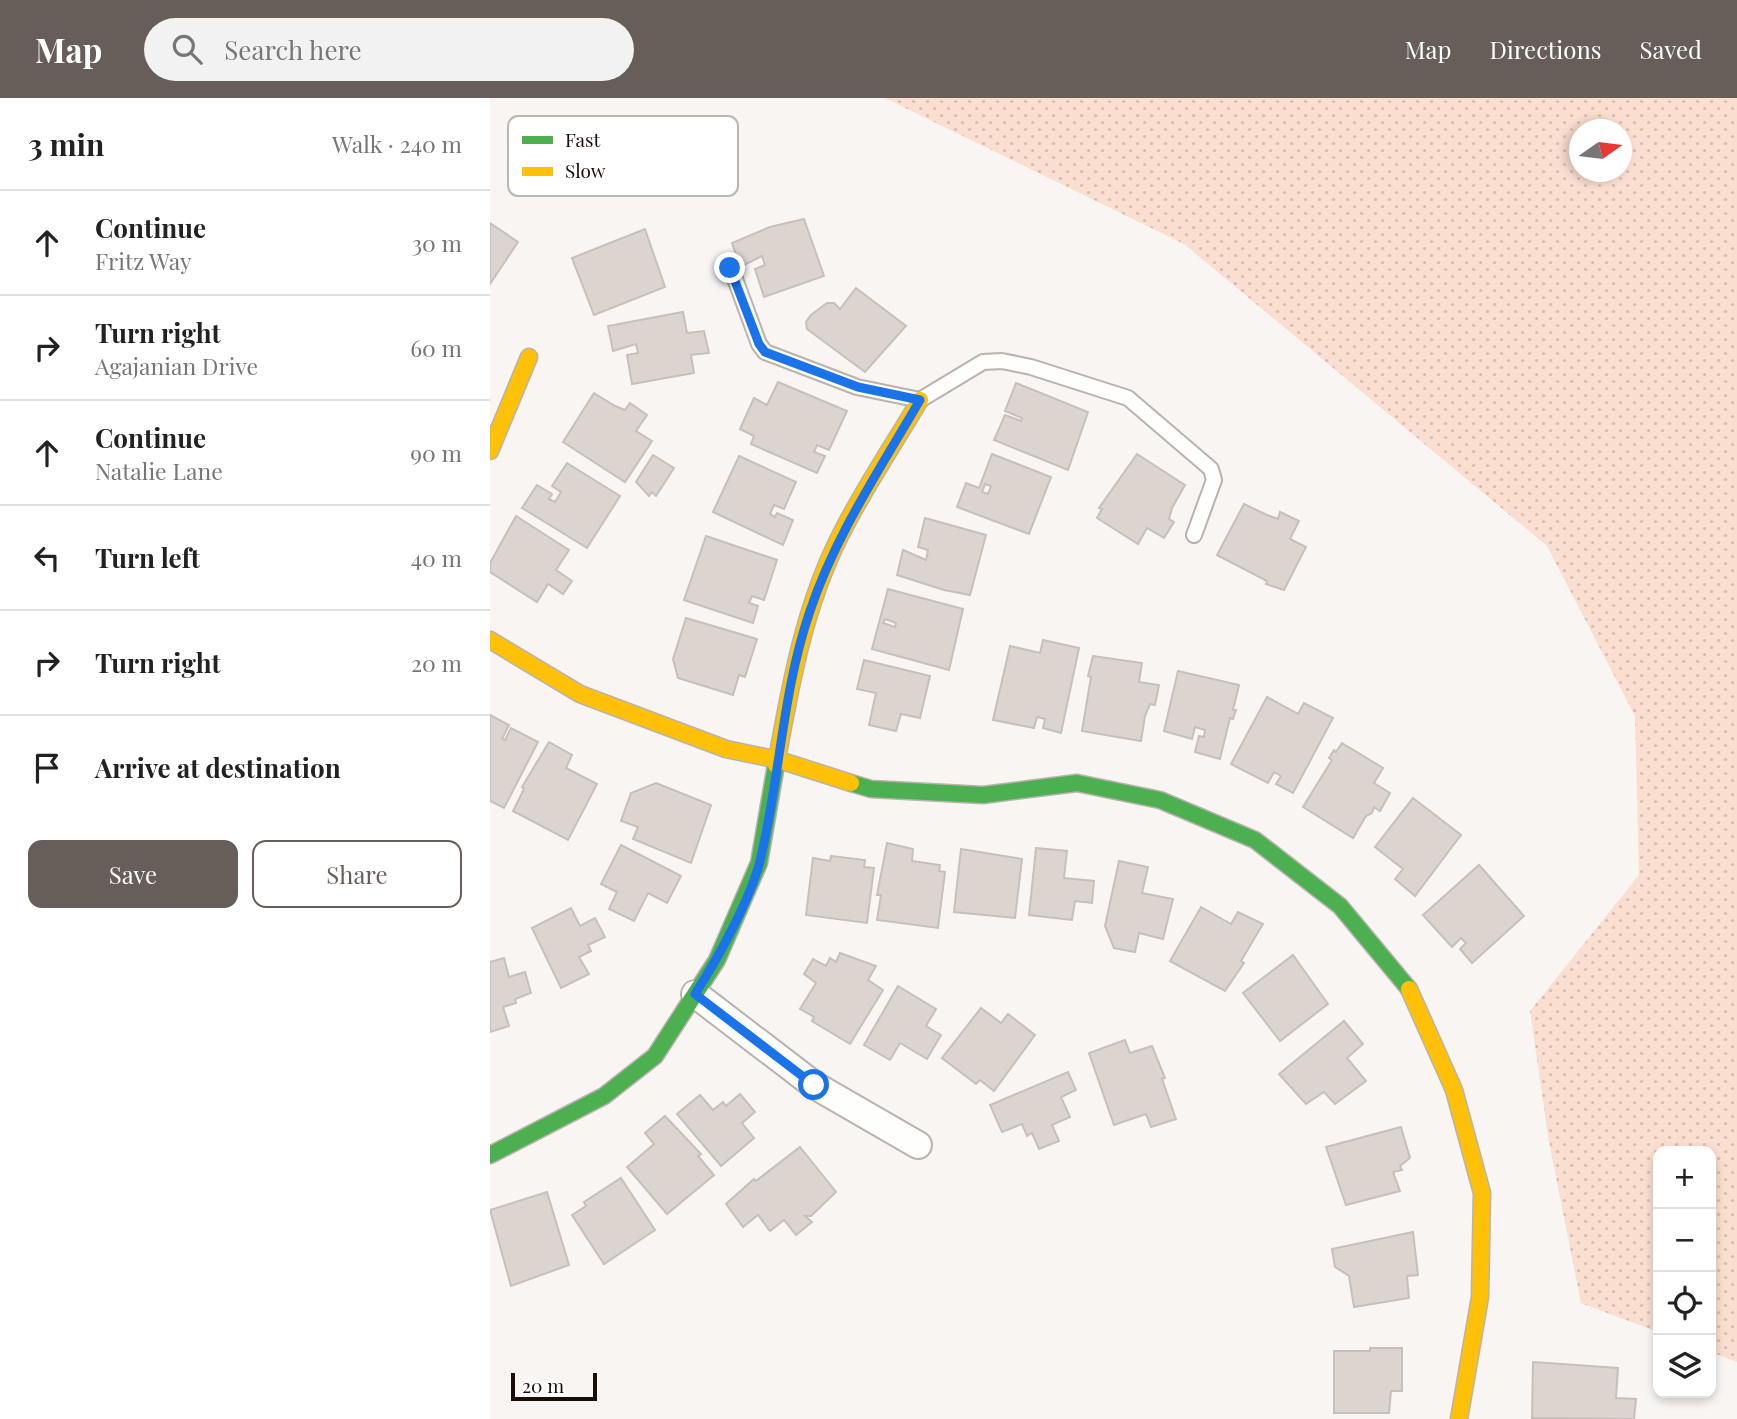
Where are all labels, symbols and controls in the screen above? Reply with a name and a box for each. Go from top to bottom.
search box [144,18,634,81]
text: Map [35,27,102,71]
icon: search [168,30,206,68]
text: Search here [224,32,362,67]
text: Map [1405,33,1451,65]
text: Directions [1489,33,1602,65]
text: Saved [1640,33,1702,65]
legend [508,116,738,196]
north arrow [1569,119,1632,182]
text: 3 min [28,124,104,164]
text: Fast [565,126,601,152]
text: Walk · 240 m [332,128,462,159]
text: Slow [565,157,606,183]
text: Continue [95,210,206,245]
icon: ahead [28,224,66,262]
text: 30 m [412,227,462,258]
text: Fritz Way [95,245,192,276]
route end [714,252,745,283]
text: Turn right [95,315,221,350]
icon: right [28,329,66,367]
text: 60 m [410,332,462,363]
text: Agajanian Drive [95,350,258,381]
text: Continue [95,420,206,455]
icon: ahead [28,434,66,472]
text: 90 m [410,437,462,468]
text: Natalie Lane [95,455,223,486]
icon: left [28,539,66,577]
text: Turn left [95,540,200,575]
text: 40 m [411,542,462,573]
icon: right [28,644,66,682]
text: Turn right [95,645,221,680]
text: 20 m [411,647,462,678]
icon: arrive [28,749,66,787]
text: Arrive at destination [95,750,341,785]
button: Save [28,840,238,908]
button: Share [252,840,462,908]
route start [798,1069,829,1100]
map controls [1653,1146,1716,1398]
button: + [1653,1146,1716,1209]
button: − [1653,1209,1716,1272]
button: locate [1653,1272,1716,1335]
button: layers [1653,1335,1716,1398]
scale bar [511,1370,597,1402]
text: 20 m [522,1372,564,1398]

